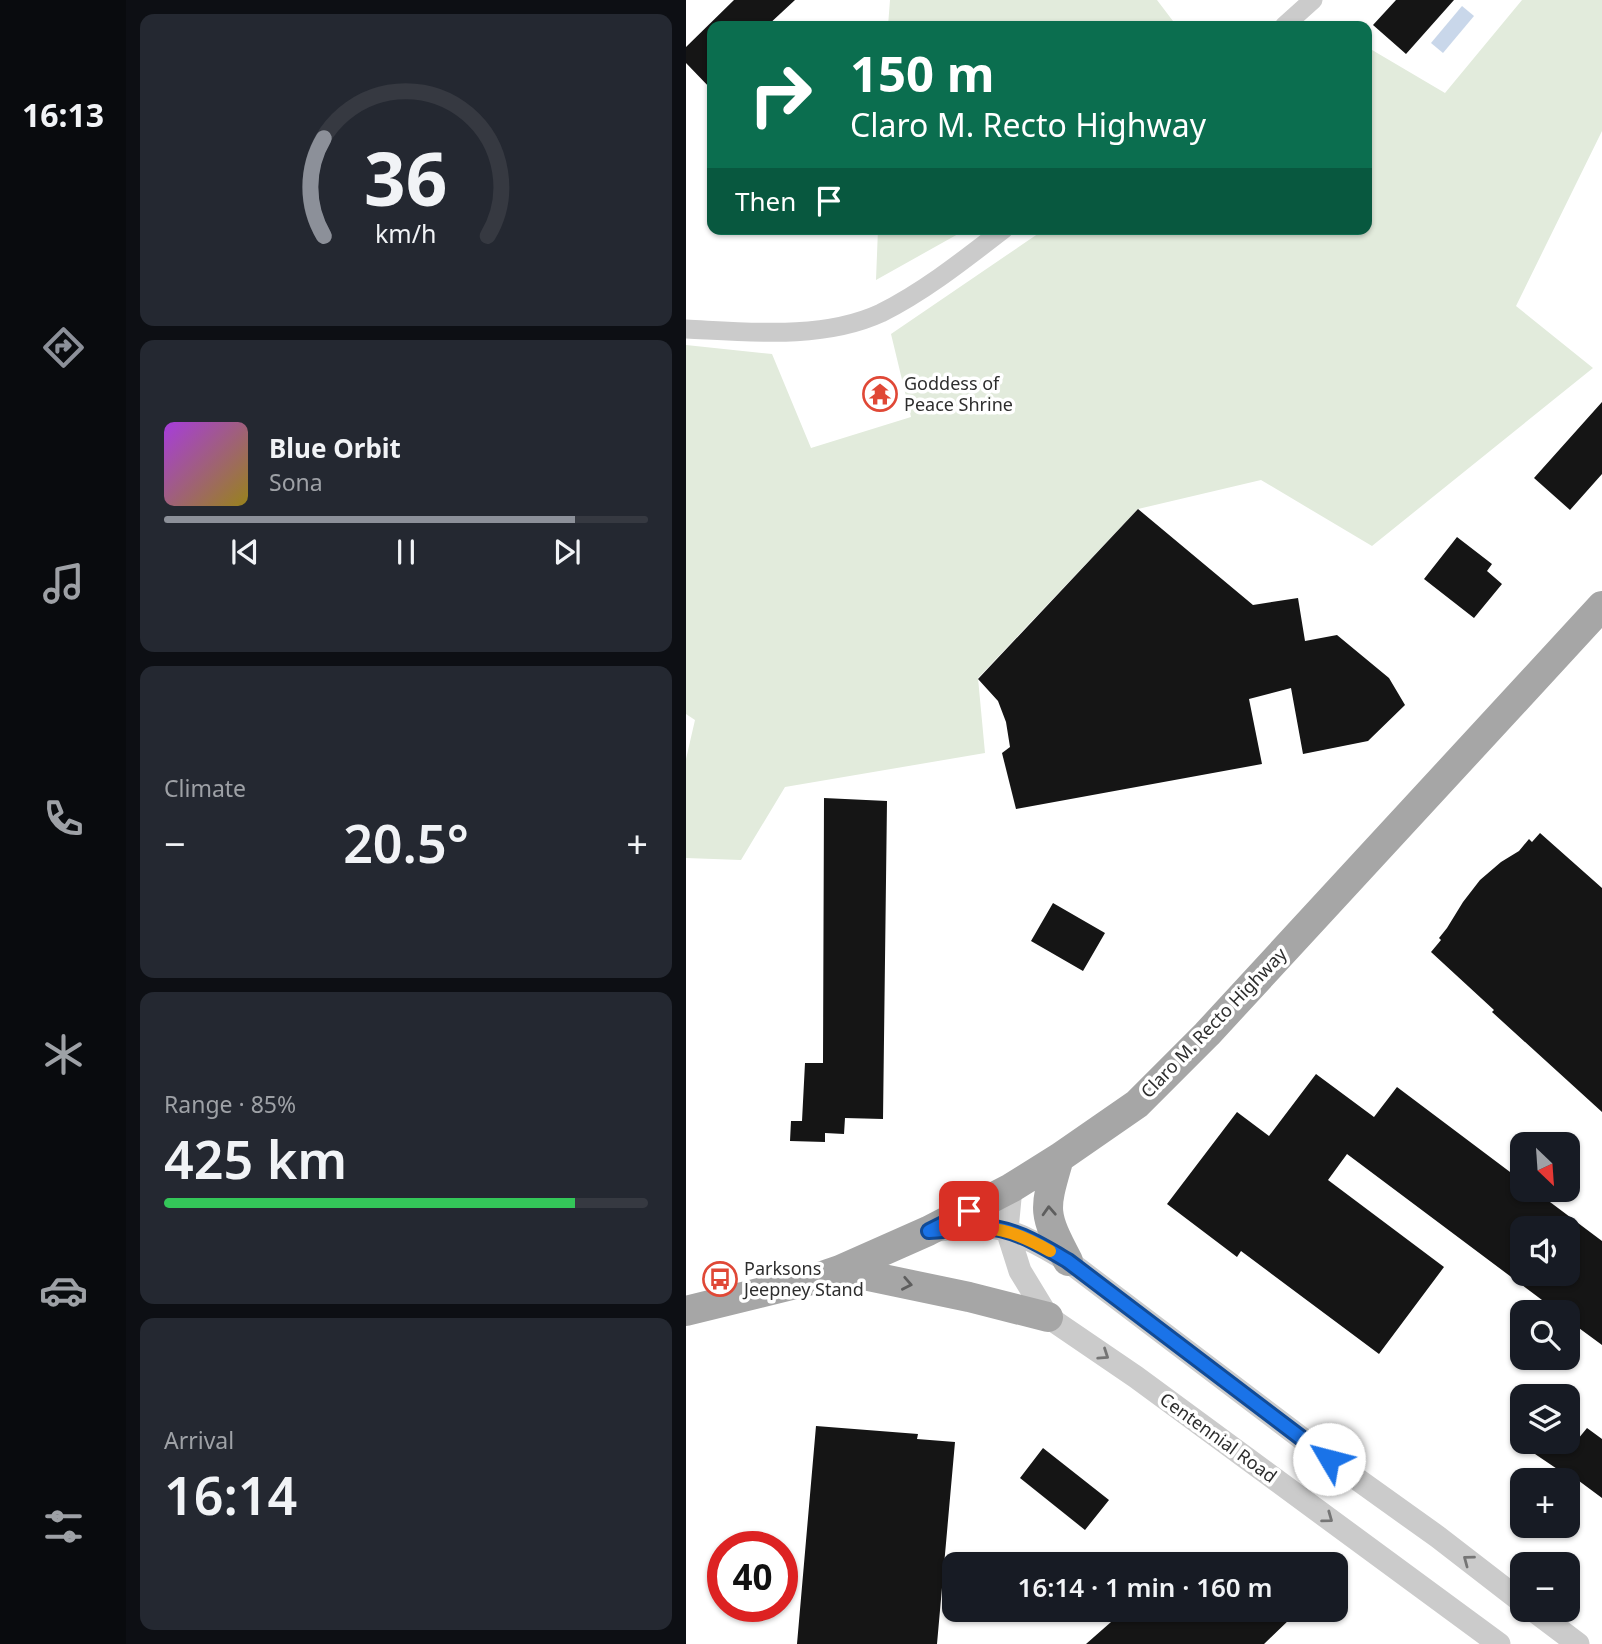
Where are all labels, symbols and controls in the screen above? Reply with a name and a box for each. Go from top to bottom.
text: 150 m [850,40,995,106]
icon: right [735,49,826,140]
text: 16:13 [22,93,104,136]
text: Claro M. Recto Highway [850,103,1206,146]
text: 36 [364,128,448,227]
icon: arrive [810,182,848,220]
text: Then [735,183,796,219]
text: km/h [375,216,437,250]
icon: directions [39,323,88,372]
place label: Goddess of Peace Shrine [904,371,1013,416]
temple icon: Goddess of Peace Shrine [861,375,899,413]
text: Blue Orbit [269,430,401,466]
text: Sona [269,466,323,498]
icon: previous [226,533,264,571]
icon: pause [387,533,425,571]
icon: next [548,533,586,571]
icon: music [39,559,88,608]
text: Climate [164,772,246,804]
icon: phone [39,794,88,843]
text: 20.5° [343,807,469,878]
text: − [164,817,186,869]
text: + [626,817,648,869]
street label: Claro M. Recto Highway [1135,941,1292,1103]
icon: climate [39,1030,88,1079]
text: Range · 85% [164,1088,296,1120]
text: 425 km [164,1123,347,1194]
north arrow [1510,1132,1580,1202]
map controls [1510,1132,1580,1622]
pin [939,1181,999,1241]
icon: arrive [950,1192,988,1230]
one-way arrow [1041,1205,1056,1216]
button: sound [1510,1216,1580,1286]
place label: Parksons Jeepney Stand [742,1256,864,1301]
bus stop icon: Parksons Jeepney Stand [701,1260,739,1298]
icon: car [39,1266,88,1315]
one-way arrow [901,1275,913,1290]
button: search [1510,1300,1580,1370]
one-way arrow [1096,1347,1109,1360]
button: layers [1510,1384,1580,1454]
street label: Centennial Road [1155,1387,1282,1488]
position arrow [1292,1422,1366,1496]
text: Arrival [164,1424,234,1456]
text: 16:14 [164,1459,297,1530]
button: + [1510,1468,1580,1538]
icon: filters [39,1502,88,1551]
one-way arrow [1320,1510,1333,1522]
speed limit sign: 40 [707,1531,798,1622]
button: − [1510,1552,1580,1622]
one-way arrow [1464,1556,1476,1569]
text: 16:14 · 1 min · 160 m [1018,1569,1272,1605]

